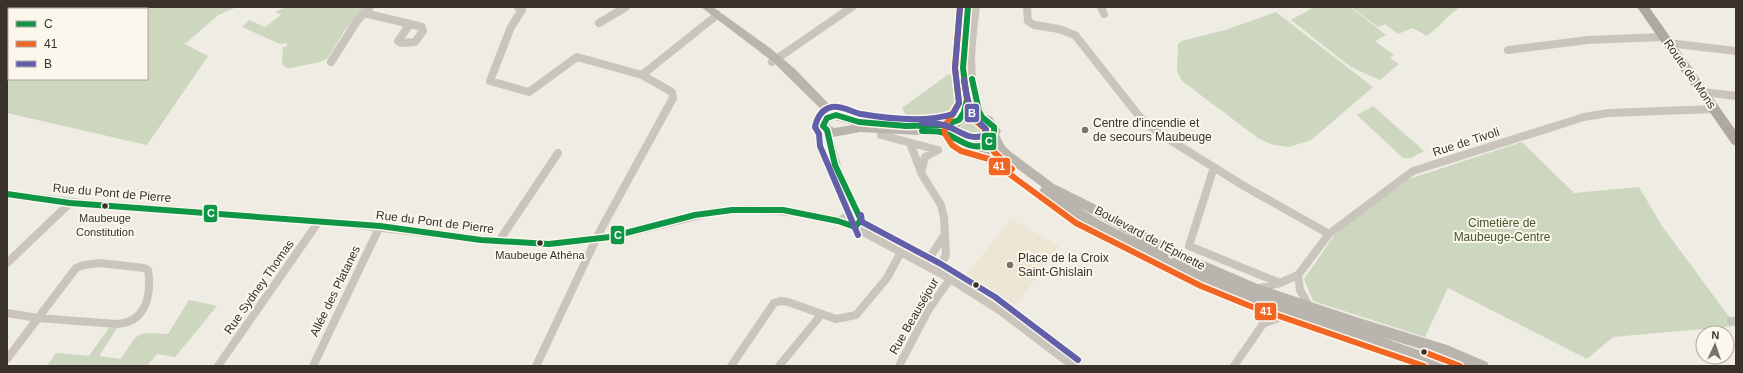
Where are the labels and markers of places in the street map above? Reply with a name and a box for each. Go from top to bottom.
place label: Centre d'incendie et de secours Maubeuge [1093,116,1212,144]
marker: Centre d'incendie et de secours Maubeuge [1080,125,1090,135]
marker: Maubeuge Constitution [100,201,110,211]
place label: Maubeuge Constitution [76,212,134,238]
marker: Maubeuge Athéna [535,238,545,248]
place label: Maubeuge Athéna [495,249,586,261]
place label: Place de la Croix Saint-Ghislain [1018,251,1109,279]
marker: Place de la Croix Saint-Ghislain [1005,260,1015,270]
unlabelled marker [971,280,981,290]
unlabelled marker [1419,347,1429,357]

